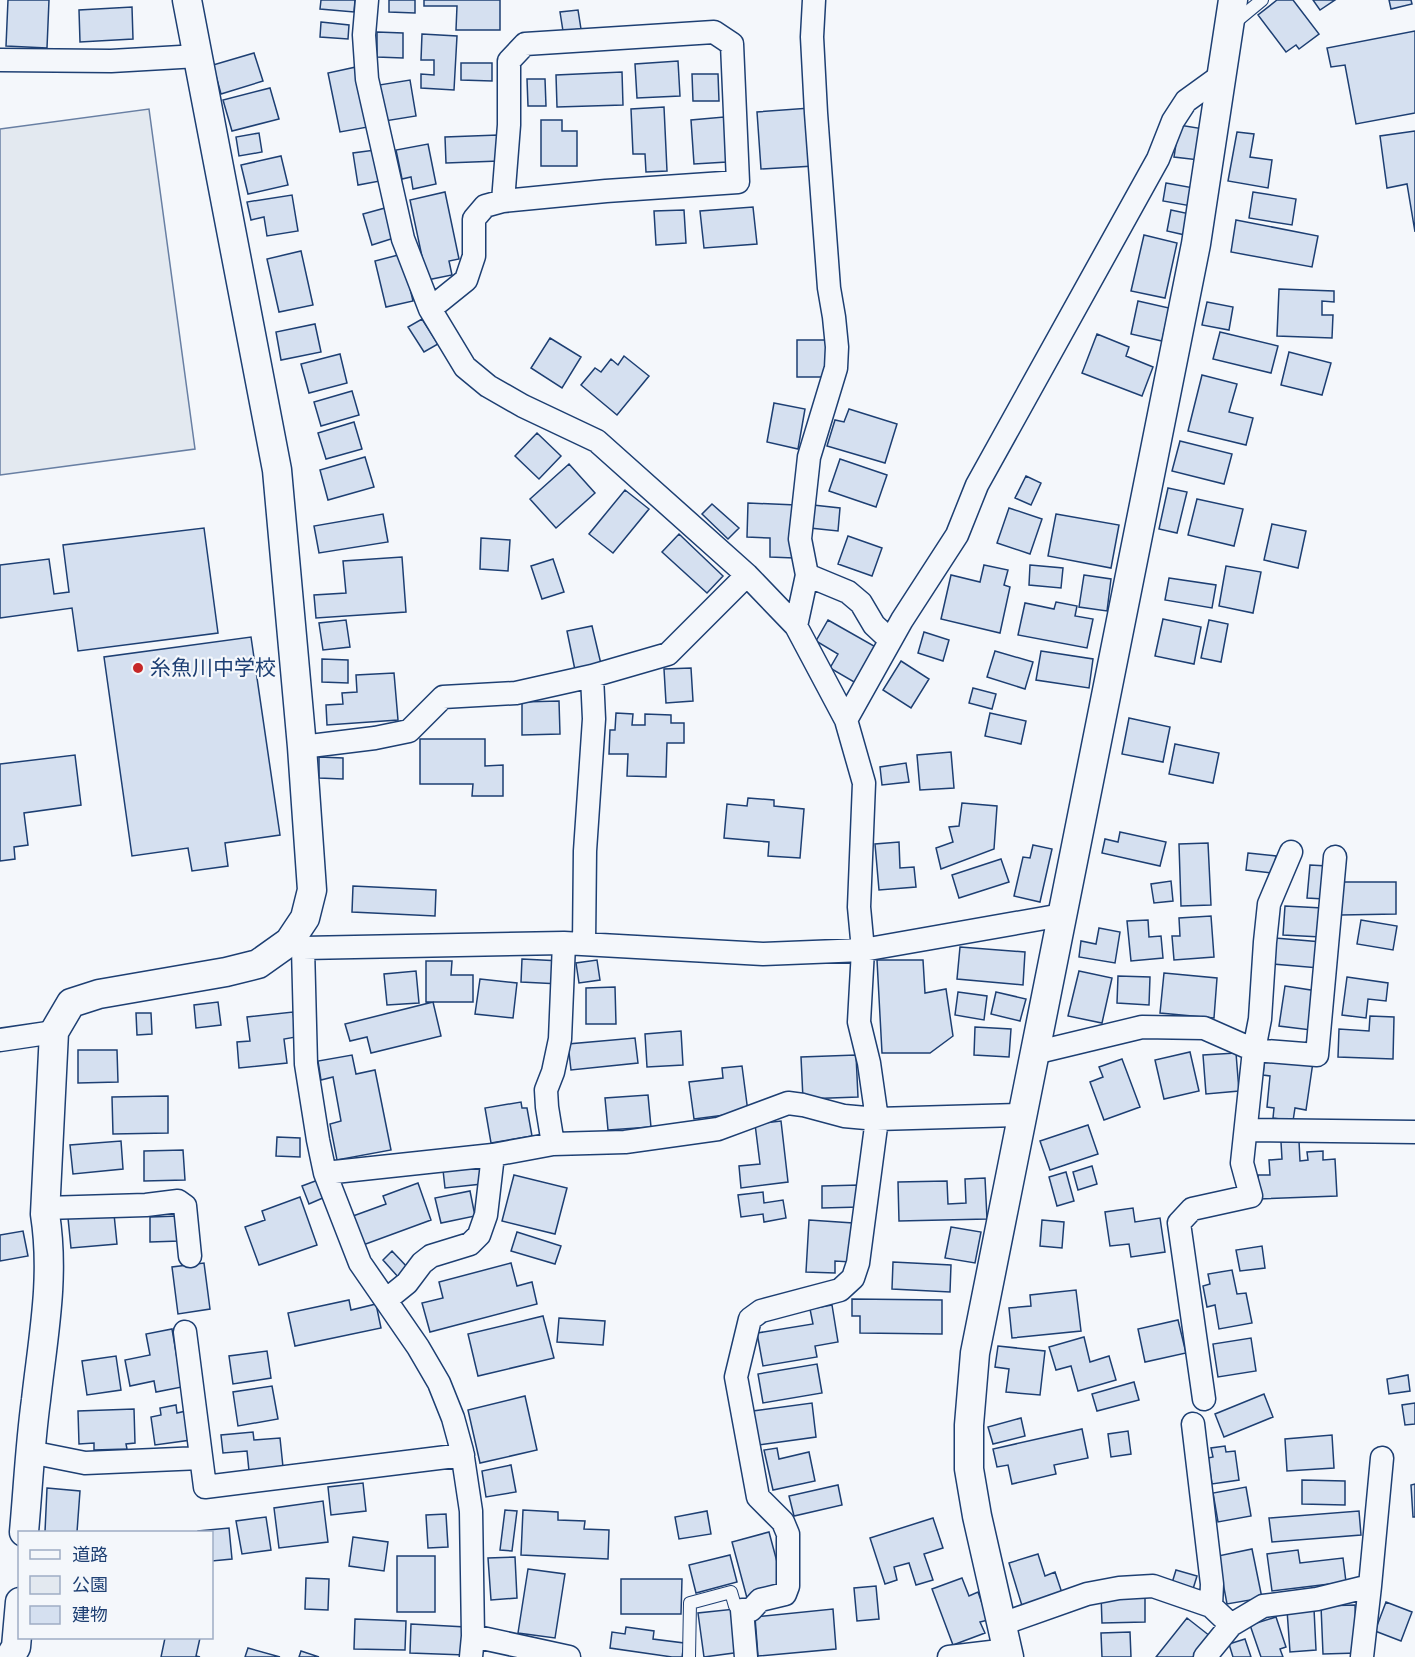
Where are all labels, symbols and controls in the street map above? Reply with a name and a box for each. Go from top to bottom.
place label: 糸魚川中学校 [150,655,276,681]
marker: 糸魚川中学校 [131,661,145,675]
legend [18,1531,213,1639]
text: 道路 [72,1544,108,1566]
text: 公園 [72,1574,108,1596]
text: 建物 [72,1604,108,1626]

